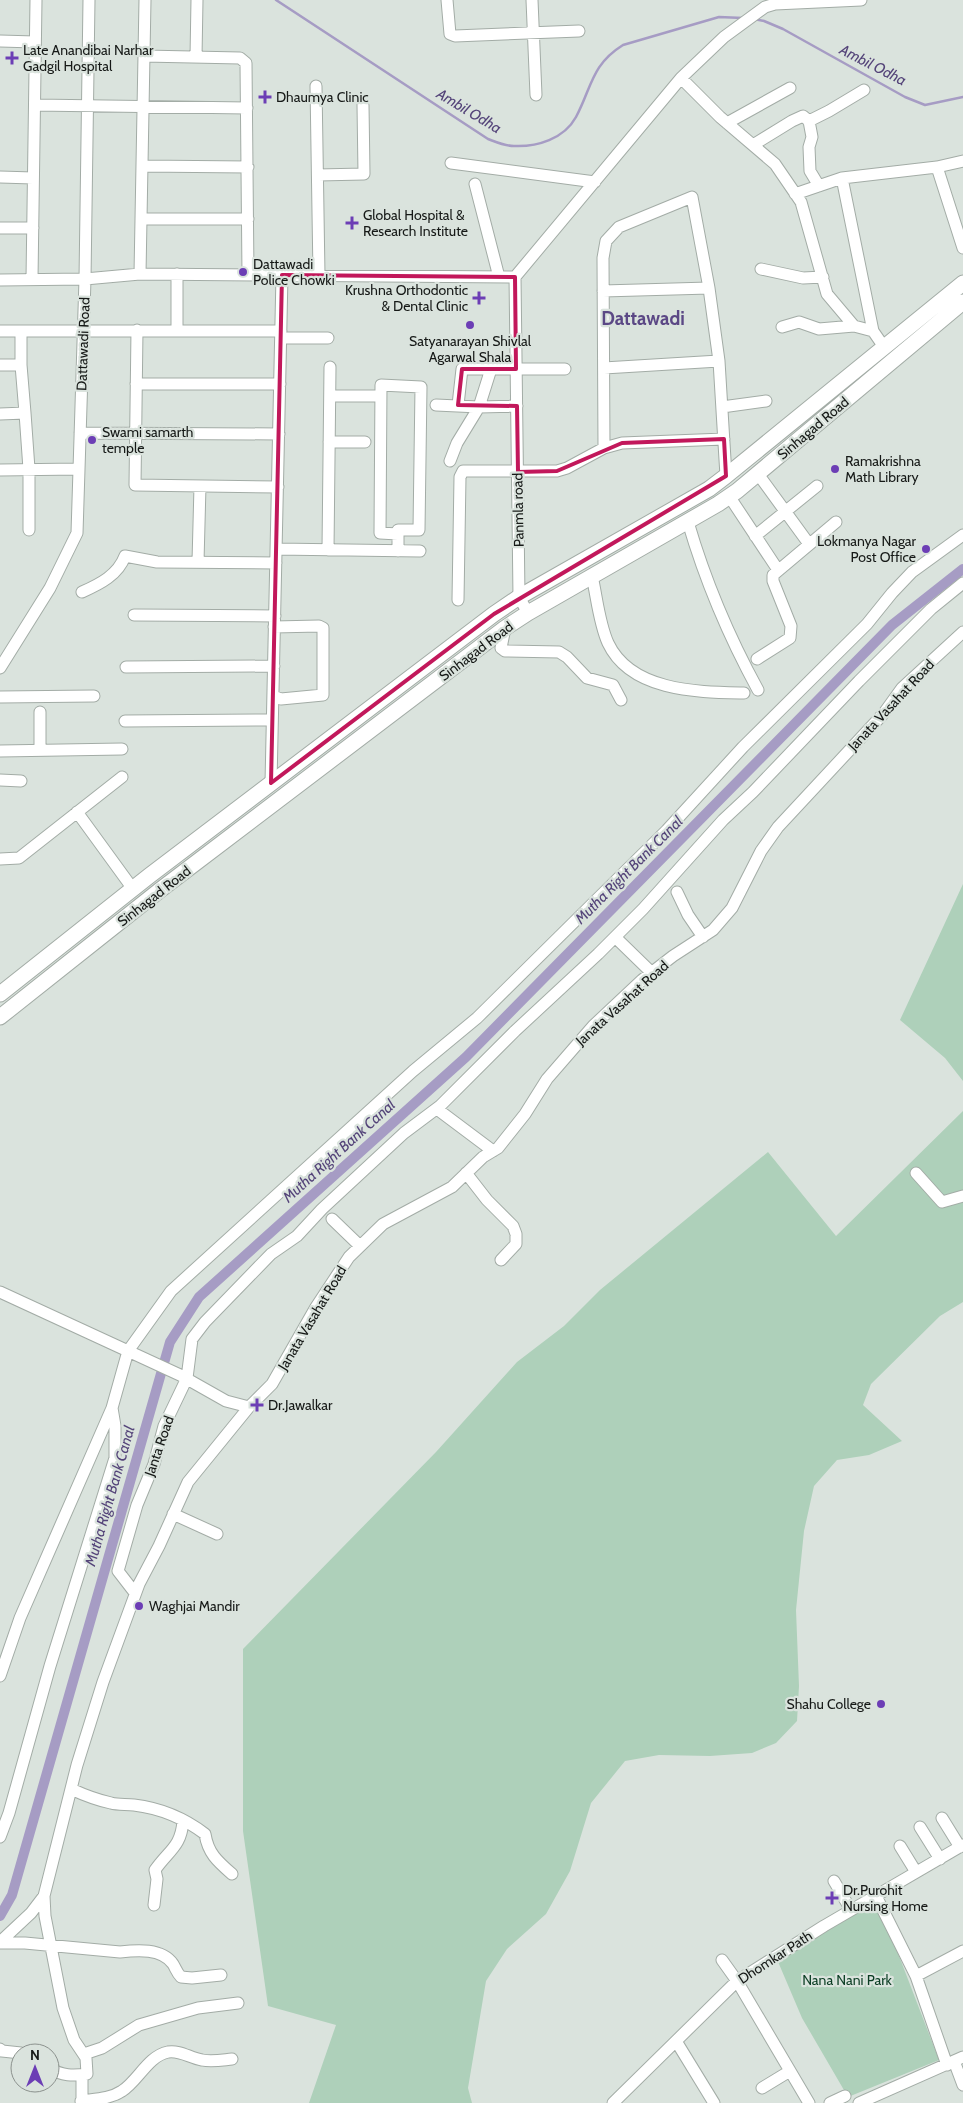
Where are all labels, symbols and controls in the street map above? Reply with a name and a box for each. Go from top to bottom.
water label: Ambil Odha [836,40,909,89]
place label: Late Anandibai Narhar Gadgil Hospital [23,41,154,75]
marker: Late Anandibai Narhar Gadgil Hospital [5,51,19,65]
water label: Ambil Odha [433,84,505,137]
place label: Dhaumya Clinic [276,88,369,106]
marker: Dhaumya Clinic [258,90,272,104]
place label: Global Hospital & Research Institute [363,206,468,240]
marker: Global Hospital & Research Institute [345,216,359,230]
place label: Dattawadi Police Chowki [253,255,335,289]
marker: Dattawadi Police Chowki [237,266,249,278]
place label: Krushna Orthodontic & Dental Clinic [345,281,468,315]
marker: Krushna Orthodontic & Dental Clinic [472,291,486,305]
street label: Dattawadi Road [72,297,94,391]
district label: Dattawadi [601,307,685,330]
marker: Satyanarayan Shivlal Agarwal Shala [464,319,476,331]
place label: Satyanarayan Shivlal Agarwal Shala [409,332,532,366]
street label: Sinhagad Road [773,393,853,463]
place label: Swami samarth temple [102,423,193,457]
marker: Swami samarth temple [86,434,98,446]
place label: Ramakrishna Math Library [845,452,921,486]
marker: Ramakrishna Math Library [829,463,841,475]
street label: Panmla road [508,473,528,547]
place label: Lokmanya Nagar Post Office [817,532,917,566]
marker: Lokmanya Nagar Post Office [920,543,932,555]
street label: Sinhagad Road [435,617,517,685]
street label: Janata Vasahat Road [843,655,938,755]
water label: Mutha Right Bank Canal [571,812,687,928]
street label: Sinhagad Road [114,862,194,930]
street label: Janata Vasahat Road [571,957,672,1050]
water label: Mutha Right Bank Canal [278,1095,399,1207]
street label: Janata Vasahat Road [273,1262,350,1374]
place label: Dr.Jawalkar [268,1396,333,1414]
marker: Dr.Jawalkar [250,1398,264,1412]
street label: Janta Road [140,1413,178,1480]
water label: Mutha Right Bank Canal [81,1423,139,1569]
place label: Waghjai Mandir [149,1597,240,1615]
marker: Waghjai Mandir [133,1600,145,1612]
place label: Shahu College [787,1695,871,1713]
marker: Shahu College [875,1698,887,1710]
place label: Dr.Purohit Nursing Home [843,1881,928,1915]
marker: Dr.Purohit Nursing Home [825,1891,839,1905]
street label: Dhomkar Path [735,1926,815,1988]
park label: Nana Nani Park [802,1971,893,1989]
north arrow [10,2043,60,2093]
text: N [30,2046,40,2064]

